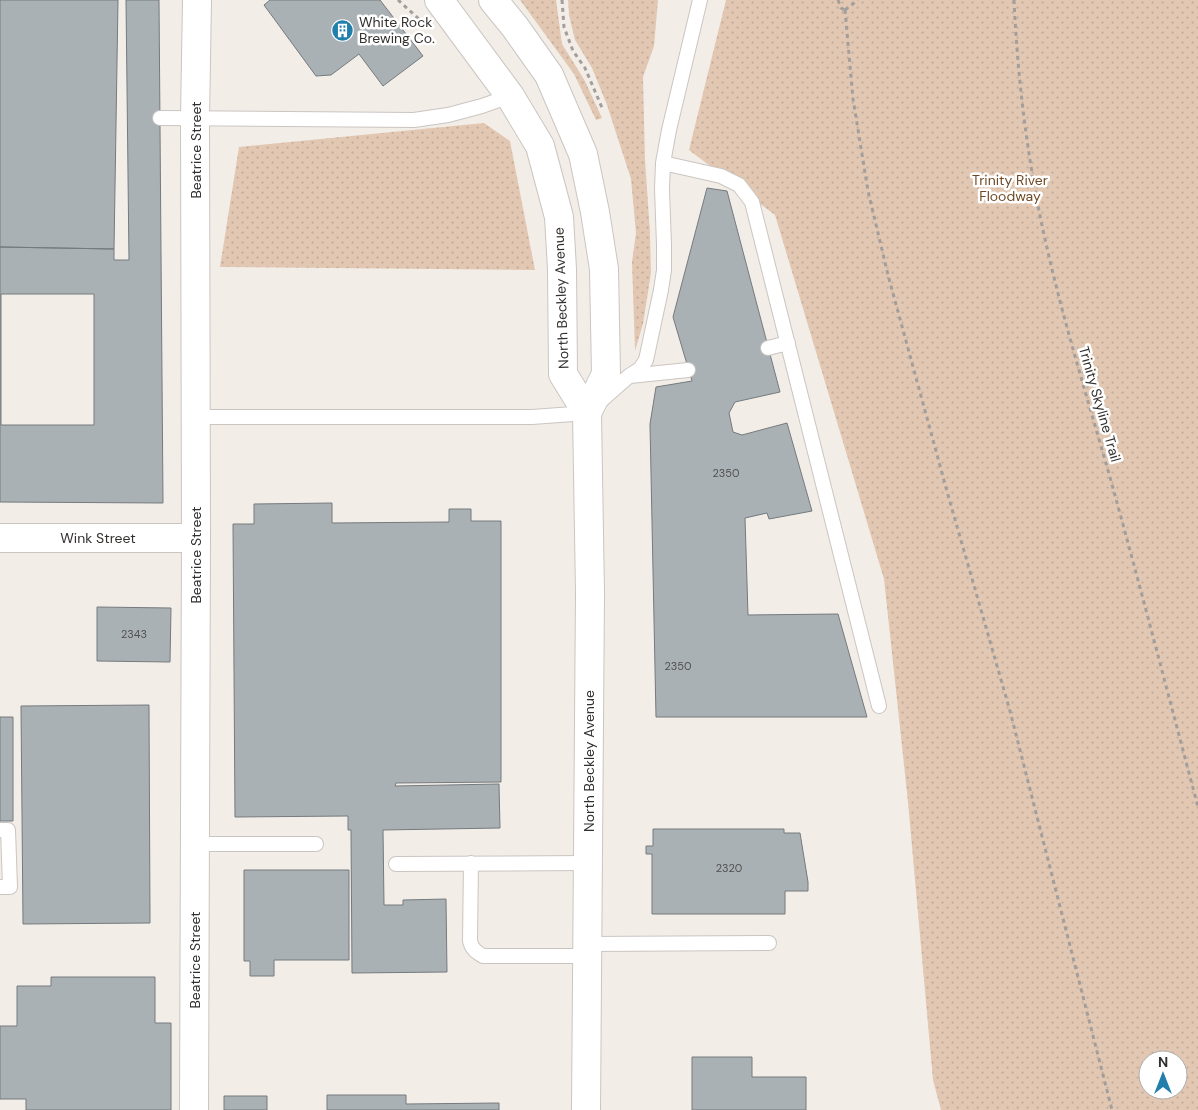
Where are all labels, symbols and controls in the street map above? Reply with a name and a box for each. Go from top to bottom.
place label: White Rock Brewing Co. [359,13,435,47]
building icon: White Rock Brewing Co. [331,18,355,42]
street label: Beatrice Street [187,101,205,199]
park label: Trinity River Floodway [972,171,1048,205]
street label: North Beckley Avenue [550,227,572,369]
street label: Trinity Skyline Trail [1075,344,1125,464]
house number: 2350 [712,466,740,480]
street label: Beatrice Street [187,506,205,604]
street label: Wink Street [60,529,136,547]
house number: 2343 [121,627,147,641]
house number: 2350 [664,659,692,673]
street label: North Beckley Avenue [580,690,598,832]
house number: 2320 [716,861,742,875]
street label: Beatrice Street [186,911,204,1009]
north arrow [1138,1050,1188,1100]
text: N [1158,1053,1168,1071]

